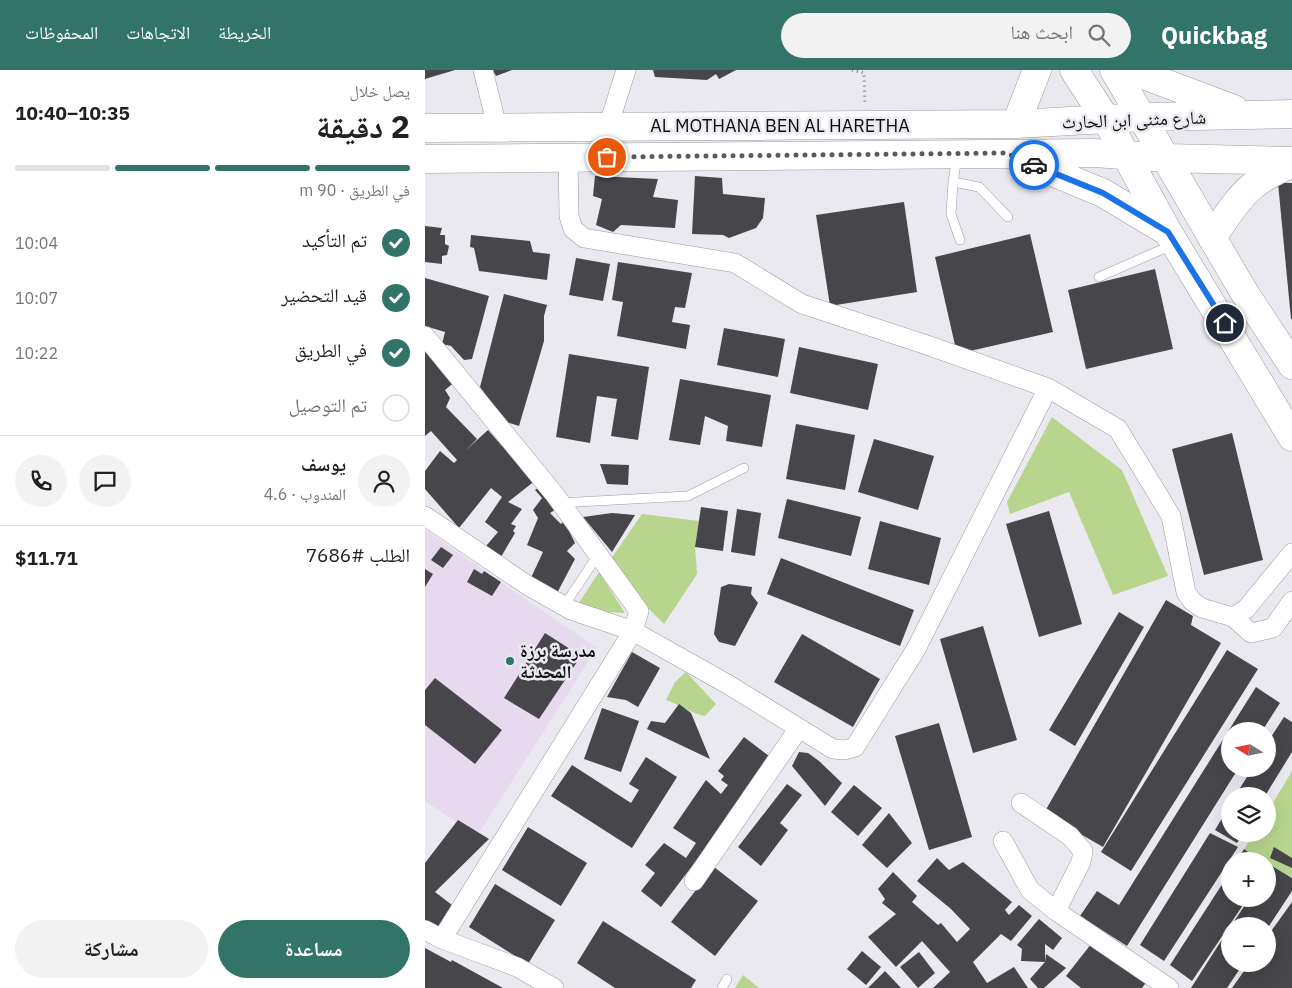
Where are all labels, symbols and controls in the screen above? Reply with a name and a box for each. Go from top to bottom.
search box [781,13,1131,58]
text: Quickbag [1161,19,1267,51]
text: ابحث هنا [1011,20,1073,44]
text: المحفوظات [25,21,98,44]
text: الاتجاهات [126,21,190,44]
text: الخريطة [218,21,271,44]
icon: search [1085,21,1113,49]
text: يصل خلال [349,81,410,101]
text: 10:35–10:40 [15,101,130,125]
text: 2 دقيقة [316,105,410,147]
street label: شارع مثنى ابن الحارث [1061,105,1207,134]
street label: AL MOTHANA BEN AL HARETHA [650,114,910,137]
pin [586,136,628,178]
courier [1009,140,1059,190]
icon: bag [593,143,621,171]
icon: car [1020,151,1048,179]
text: في الطريق · 90 m [299,180,410,200]
text: تم التأكيد [302,228,367,252]
icon: check [382,229,410,257]
text: 10:04 [15,233,58,253]
text: قيد التحضير [281,283,367,307]
icon: check [382,284,410,312]
text: 10:07 [15,288,58,308]
pin [1204,302,1246,344]
icon: home [1211,309,1239,337]
text: في الطريق [295,338,367,362]
icon: check [382,339,410,367]
text: 10:22 [15,343,58,363]
text: تم التوصيل [289,393,367,417]
text: يوسف [301,452,346,476]
button: phone [15,455,67,507]
button: chat [79,455,131,507]
button: person [358,455,410,507]
text: المندوب · 4.6 [264,484,346,504]
text: الطلب #7686 [306,543,410,567]
text: $11.71 [15,546,78,570]
place label: مدرسة برزة المحدثة [520,639,596,683]
marker: مدرسة برزة المحدثة [504,655,516,667]
north arrow [1221,722,1276,778]
map controls [1221,722,1276,972]
button: layers [1221,787,1276,842]
button: + [1221,852,1276,907]
button: − [1221,917,1276,972]
button: مشاركة [15,920,208,978]
button: مساعدة [218,920,410,978]

